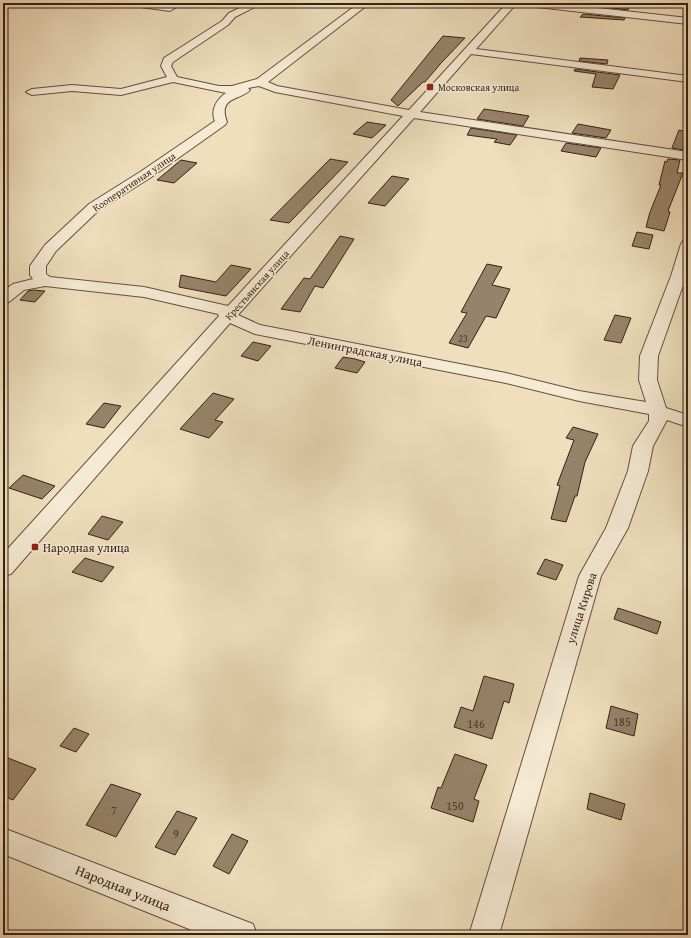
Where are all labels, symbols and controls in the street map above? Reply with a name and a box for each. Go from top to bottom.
place label: Московская улица [438,80,520,95]
marker: Московская улица [425,82,435,92]
street label: Кооперативная улица [89,148,179,215]
street label: Крестьянская улица [221,246,293,323]
house number: 23 [458,331,468,346]
street label: Ленинградская улица [306,332,424,371]
place label: Народная улица [43,539,130,556]
marker: Народная улица [30,542,40,552]
street label: улица Кирова [561,570,601,647]
house number: 185 [613,713,631,730]
house number: 146 [467,715,485,732]
house number: 150 [446,797,464,814]
house number: 7 [111,802,117,819]
house number: 9 [173,825,179,842]
street label: Народная улица [72,860,174,916]

